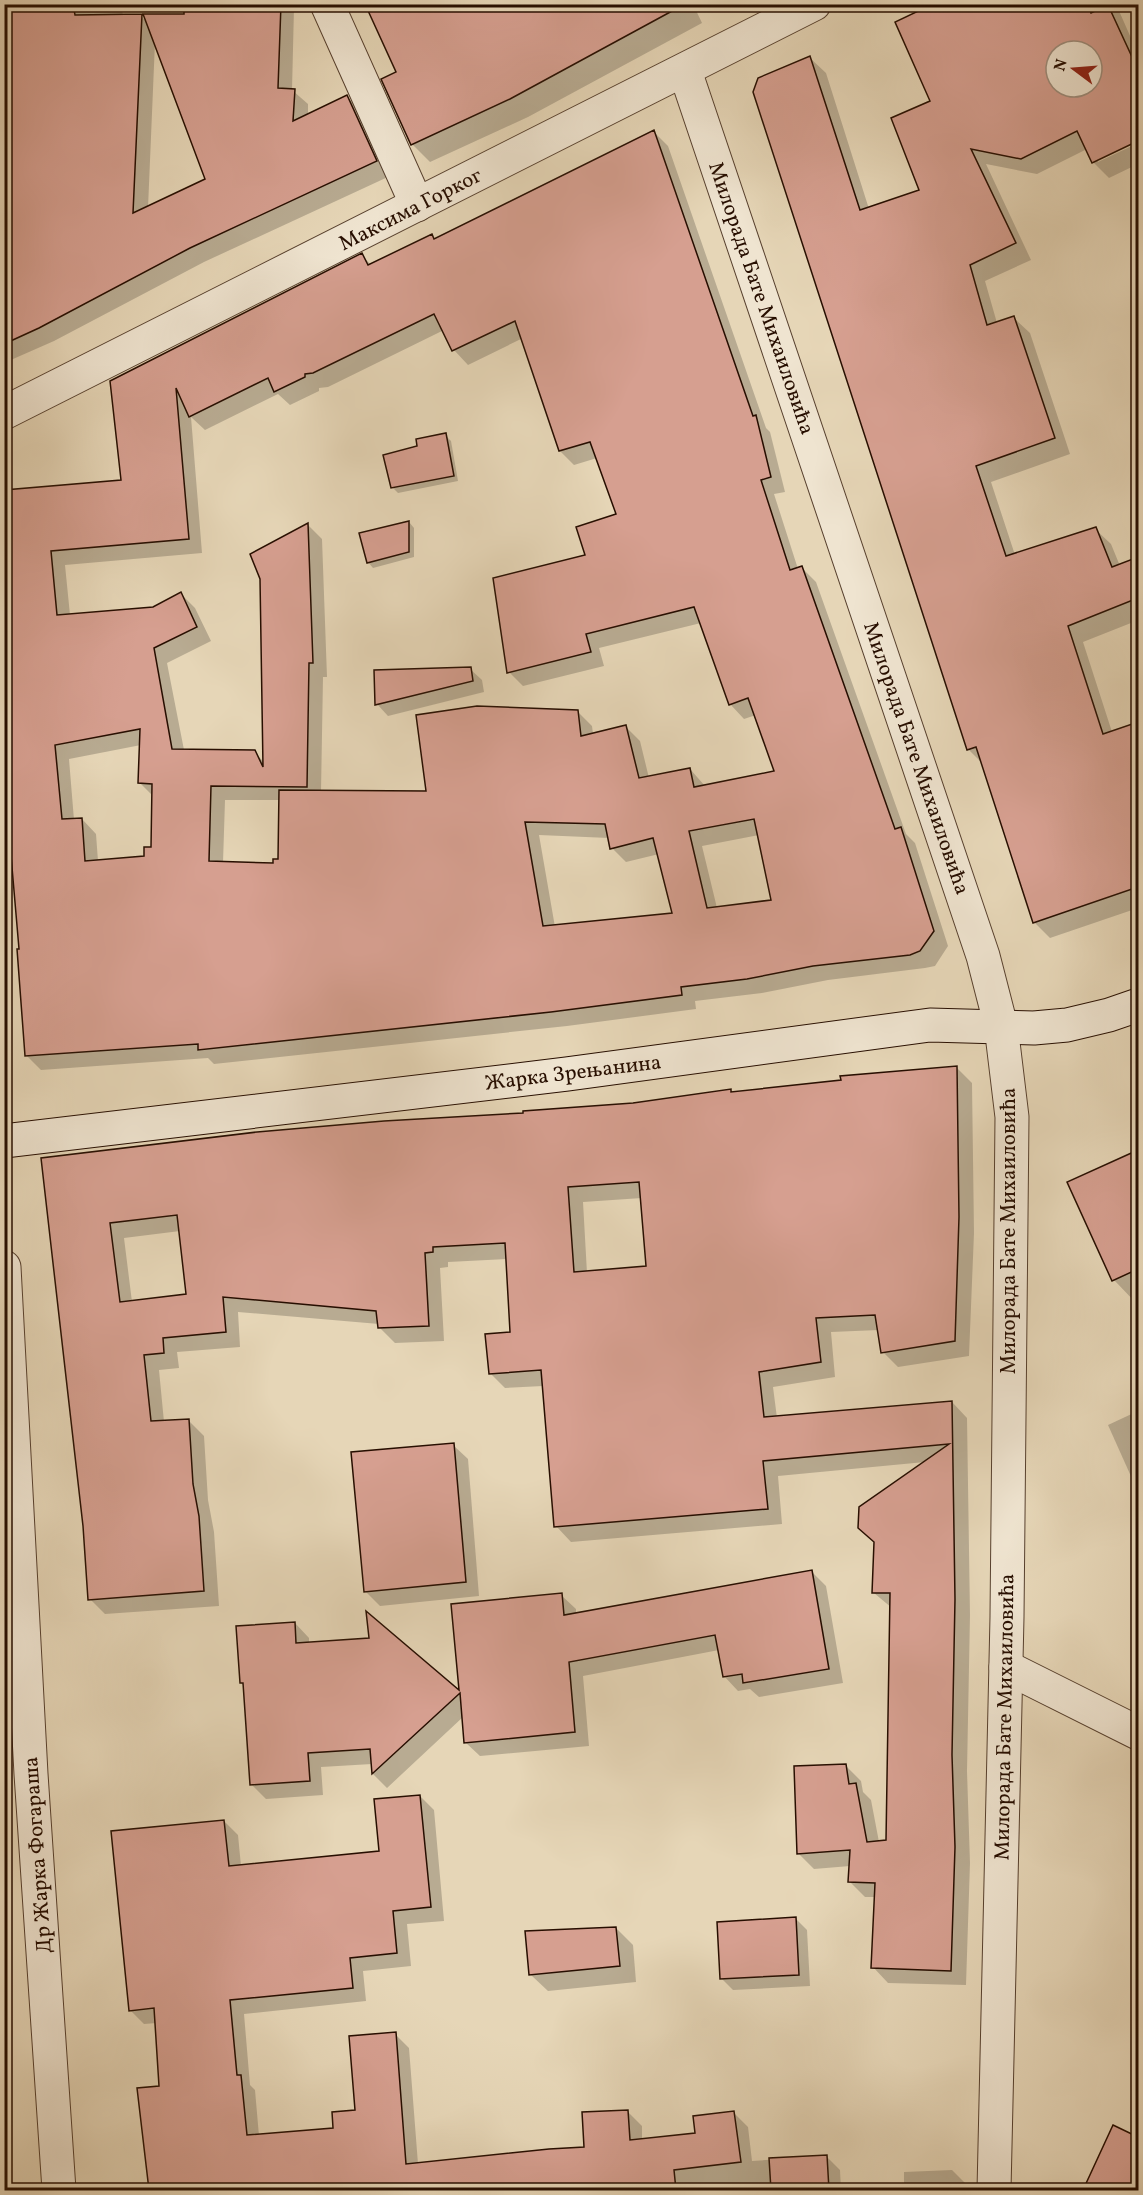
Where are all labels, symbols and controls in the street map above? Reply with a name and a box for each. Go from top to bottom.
north arrow [1044,39,1104,99]
text: N [1049,56,1074,74]
street label: Милорада Бате Михаиловића [700,158,821,439]
street label: Максима Горког [334,162,487,259]
street label: Милорада Бате Михаиловића [855,618,976,899]
street label: Жарка Зрењанина [483,1048,663,1099]
street label: Милорада Бате Михаиловића [995,1088,1024,1374]
street label: Милорада Бате Михаиловића [989,1573,1022,1861]
street label: Др Жарка Фогараша [17,1756,60,1954]

